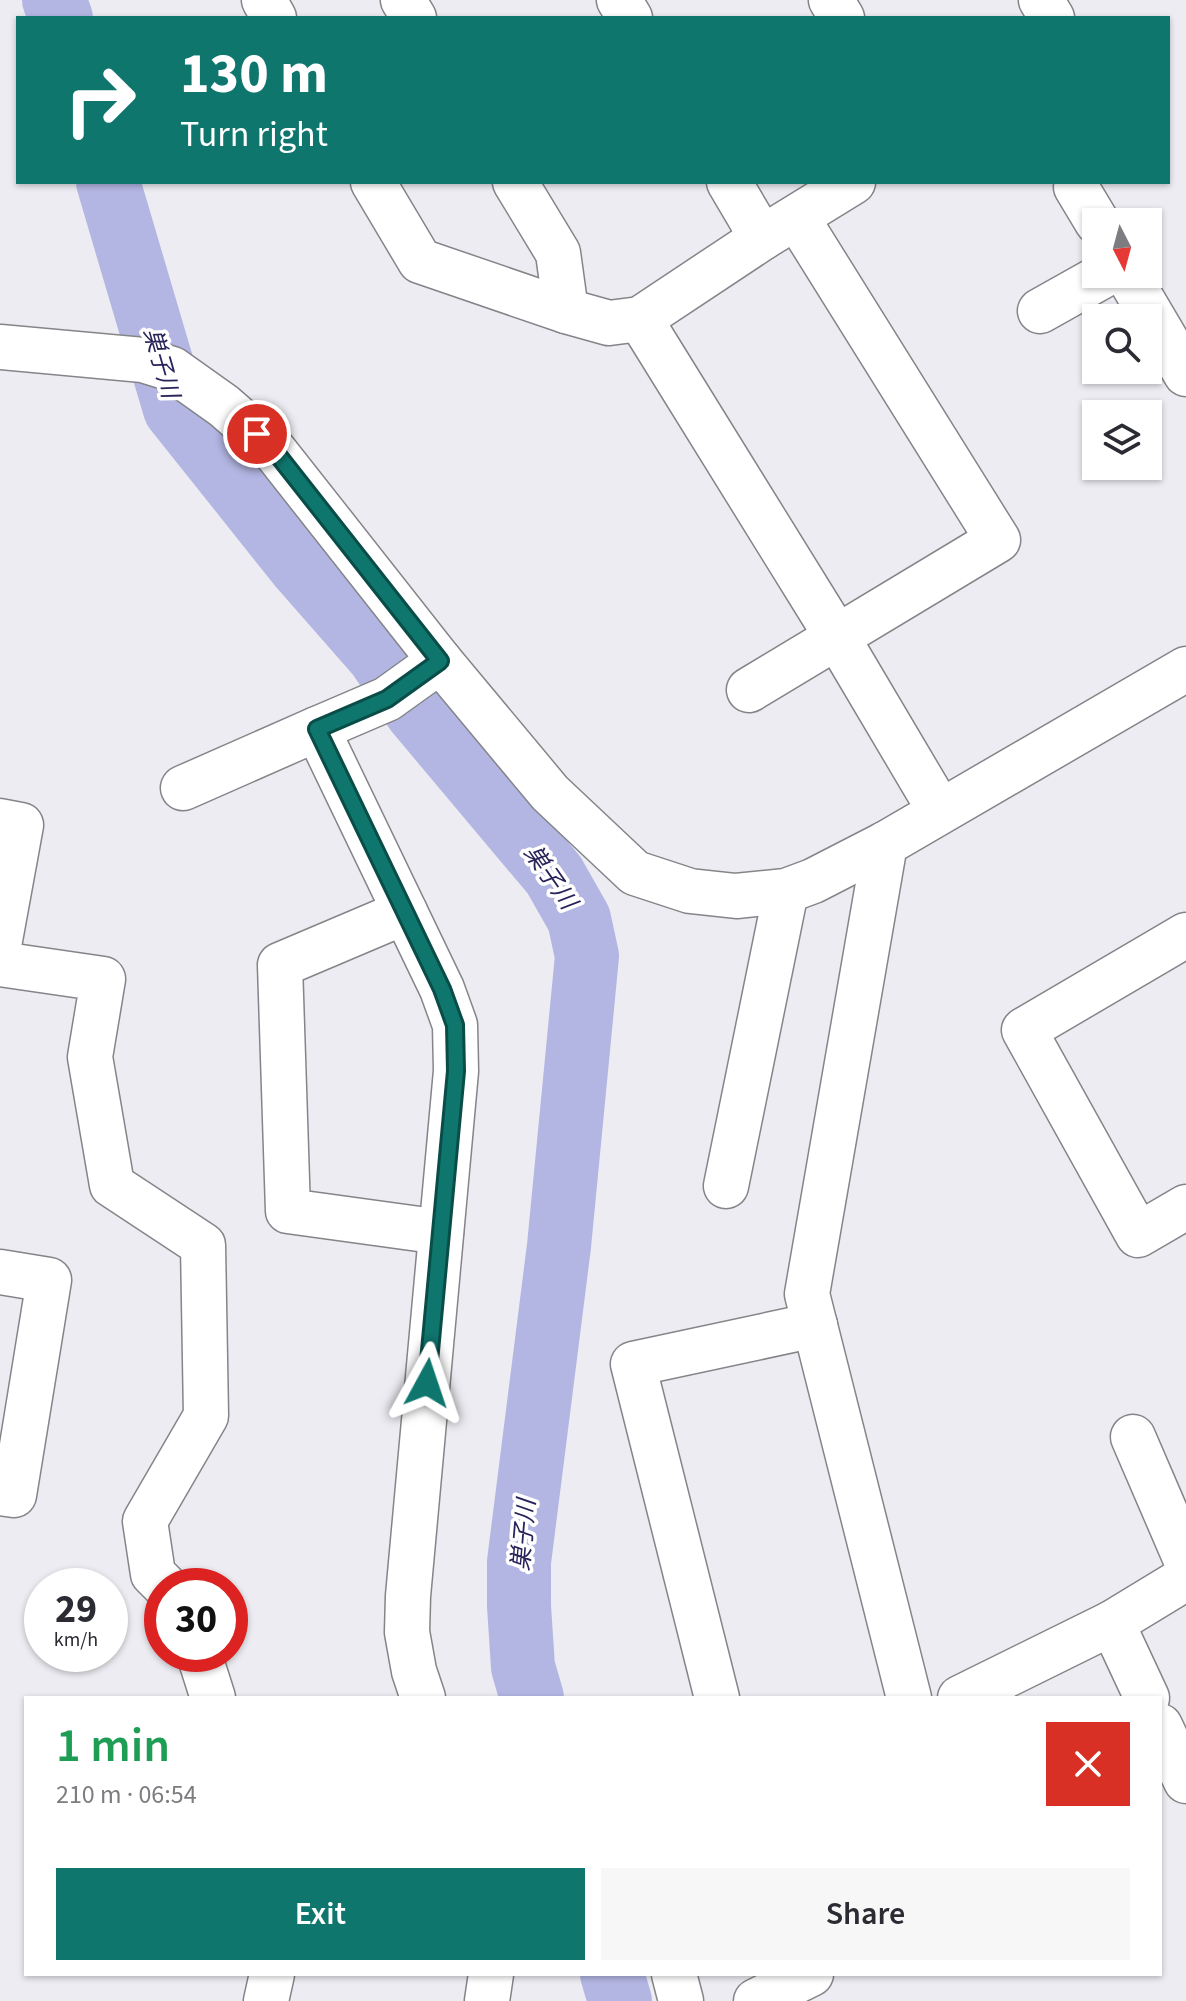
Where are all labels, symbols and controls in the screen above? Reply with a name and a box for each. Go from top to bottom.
text: 130 m [180,35,328,114]
icon: right [48,48,152,152]
text: Turn right [180,109,328,160]
north arrow [1082,208,1162,288]
map controls [1082,208,1162,480]
button: search [1082,304,1162,384]
water label: 巣子川 [134,324,189,405]
pin [223,400,291,468]
button: layers [1082,400,1162,480]
icon: arrive [235,412,279,456]
water label: 巣子川 [515,837,587,919]
position arrow [385,1341,469,1425]
water label: 巣子川 [503,1495,545,1572]
speed limit sign: 30 [144,1568,248,1672]
text: 29 [55,1581,97,1638]
text: km/h [54,1626,98,1654]
text: 1 min [56,1712,170,1780]
button: close [1046,1722,1130,1806]
text: 210 m · 06:54 [56,1776,197,1813]
button: Exit [56,1868,585,1960]
button: Share [601,1868,1130,1960]

